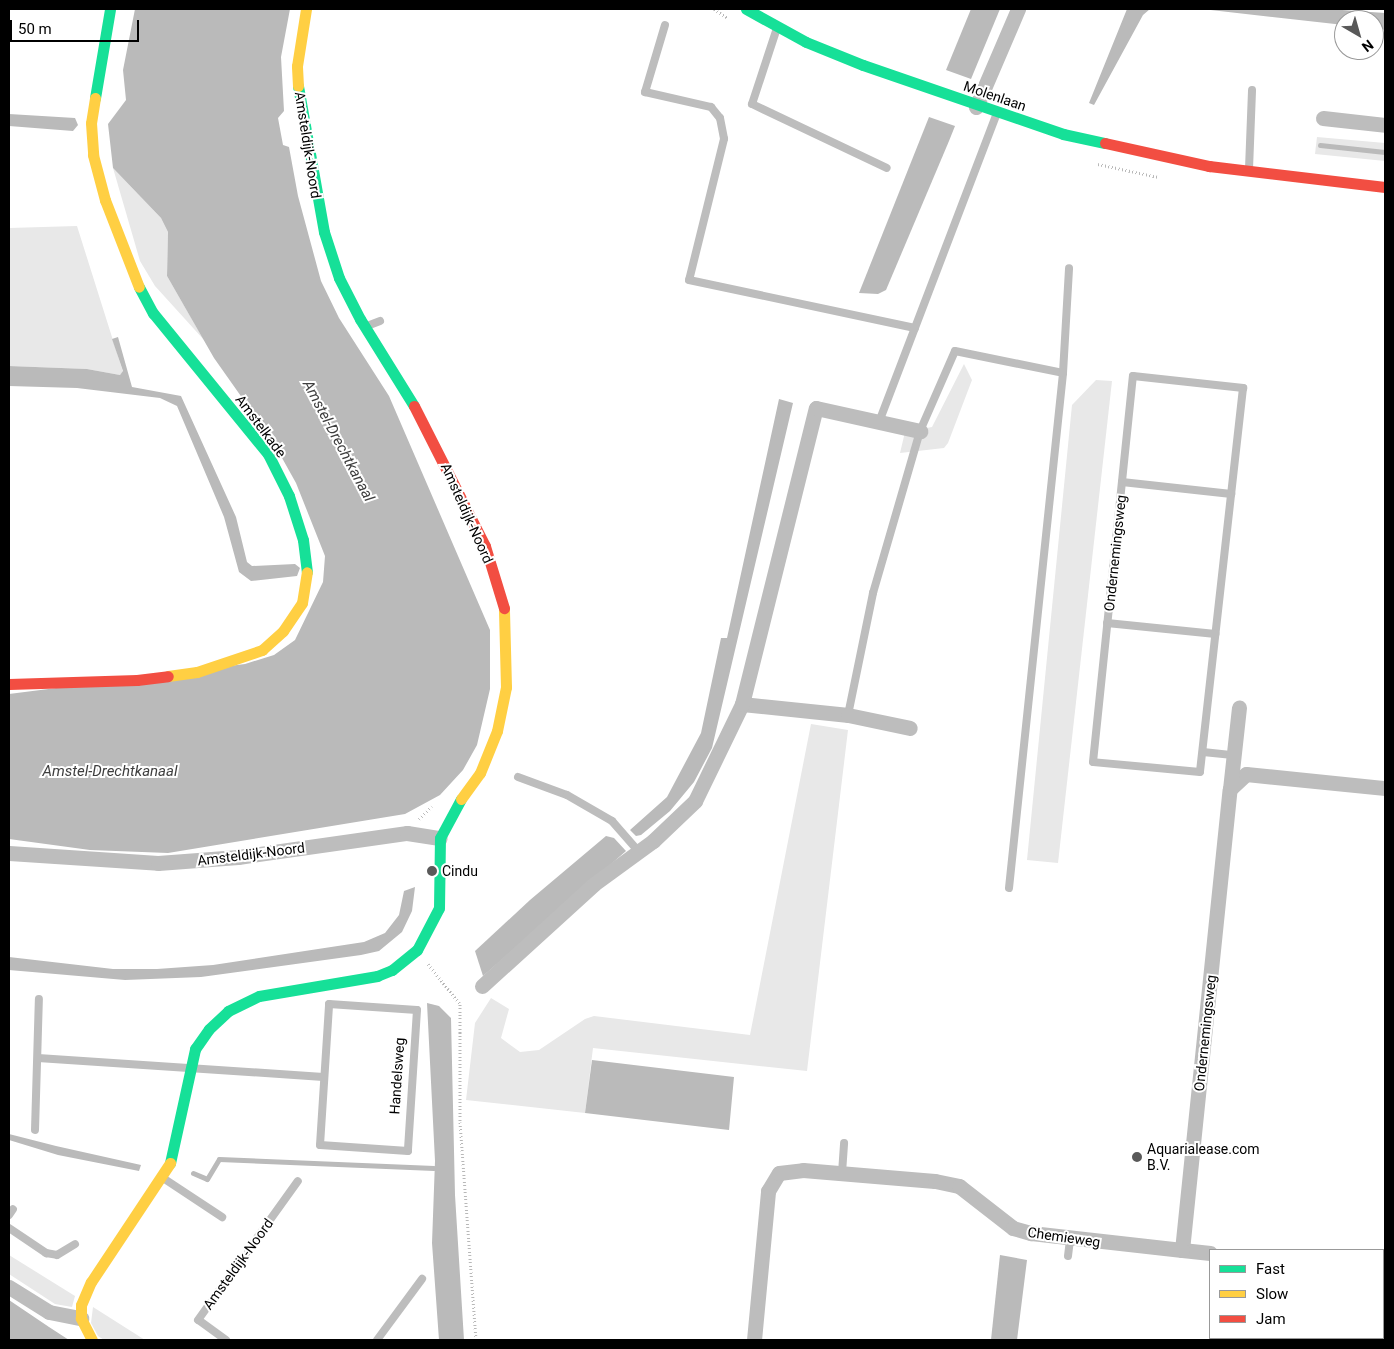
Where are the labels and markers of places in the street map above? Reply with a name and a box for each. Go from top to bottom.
place label: Cindu [442,863,478,879]
marker: Cindu [426,865,438,877]
place label: Aquarialease.com B.V. [1147,1141,1260,1174]
marker: Aquarialease.com B.V. [1131,1151,1143,1163]

